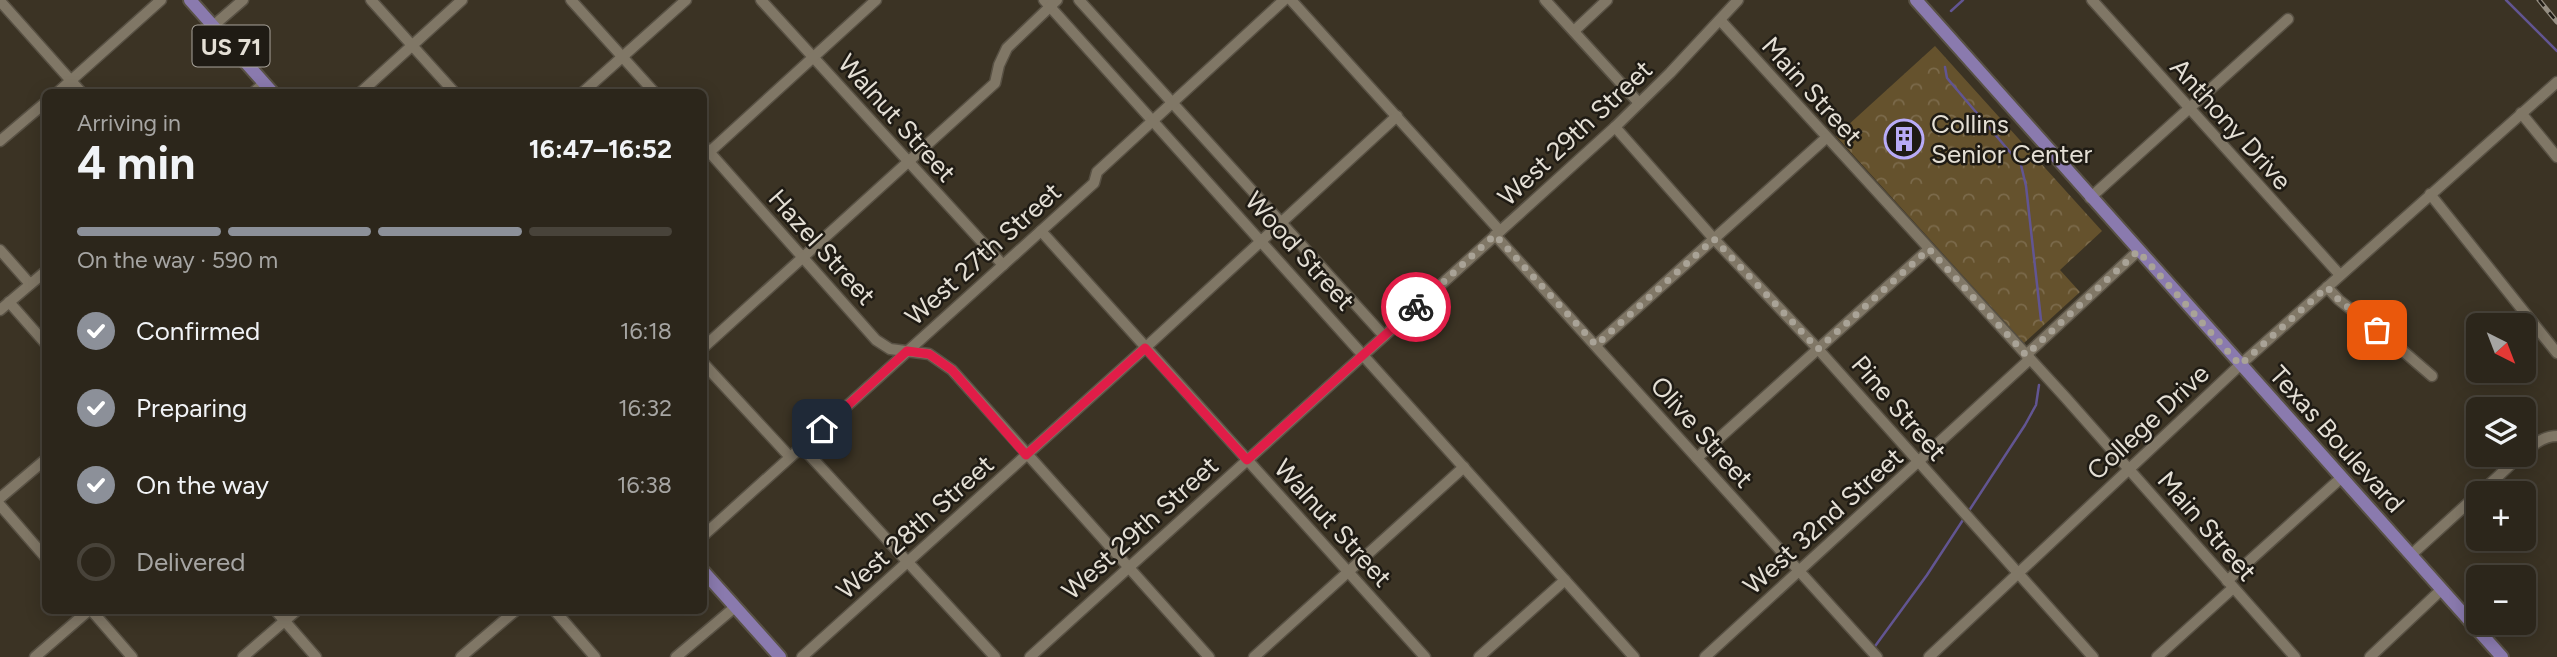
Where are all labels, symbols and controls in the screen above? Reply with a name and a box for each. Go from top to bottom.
road number: US 71 [192,26,270,66]
street label: Main Street [1755,30,1869,152]
street label: Walnut Street [831,47,963,189]
street label: Anthony Drive [2164,52,2298,196]
street label: West 29th Street [1491,53,1659,213]
place label: Collins Senior Center [1931,108,2092,170]
text: Arriving in [77,109,181,137]
building icon: Collins Senior Center [1883,118,1925,160]
text: 16:47–16:52 [529,133,672,165]
text: 4 min [77,135,195,191]
street label: West 27th Street [899,176,1068,332]
street label: Hazel Street [762,183,882,312]
street label: Wood Street [1238,185,1362,317]
text: On the way · 590 m [77,246,278,274]
courier [1381,272,1451,342]
icon: bike [1397,288,1435,326]
pin [2347,300,2407,360]
icon: bag [2358,311,2396,349]
icon: check [77,312,115,350]
north arrow [2466,313,2536,383]
map controls [2466,313,2536,635]
text: Confirmed [136,315,260,347]
text: 16:18 [620,317,672,345]
street label: Pine Street [1845,349,1954,467]
street label: College Drive [2080,357,2216,487]
street label: Texas Boulevard [2263,359,2411,519]
street label: Olive Street [1644,370,1760,494]
icon: check [77,389,115,427]
text: Preparing [136,392,247,424]
text: 16:32 [618,394,672,422]
button: layers [2466,397,2536,467]
pin [792,399,852,459]
icon: home [803,410,841,448]
street label: West 32nd Street [1736,441,1910,601]
street label: West 28th Street [830,448,1000,606]
street label: West 29th Street [1055,449,1225,607]
street label: Walnut Street [1267,452,1399,594]
street label: Main Street [2151,465,2263,588]
icon: check [77,466,115,504]
text: On the way [136,469,269,501]
text: 16:38 [617,471,672,499]
button: + [2466,481,2536,551]
text: Delivered [136,546,245,578]
button: − [2466,565,2536,635]

